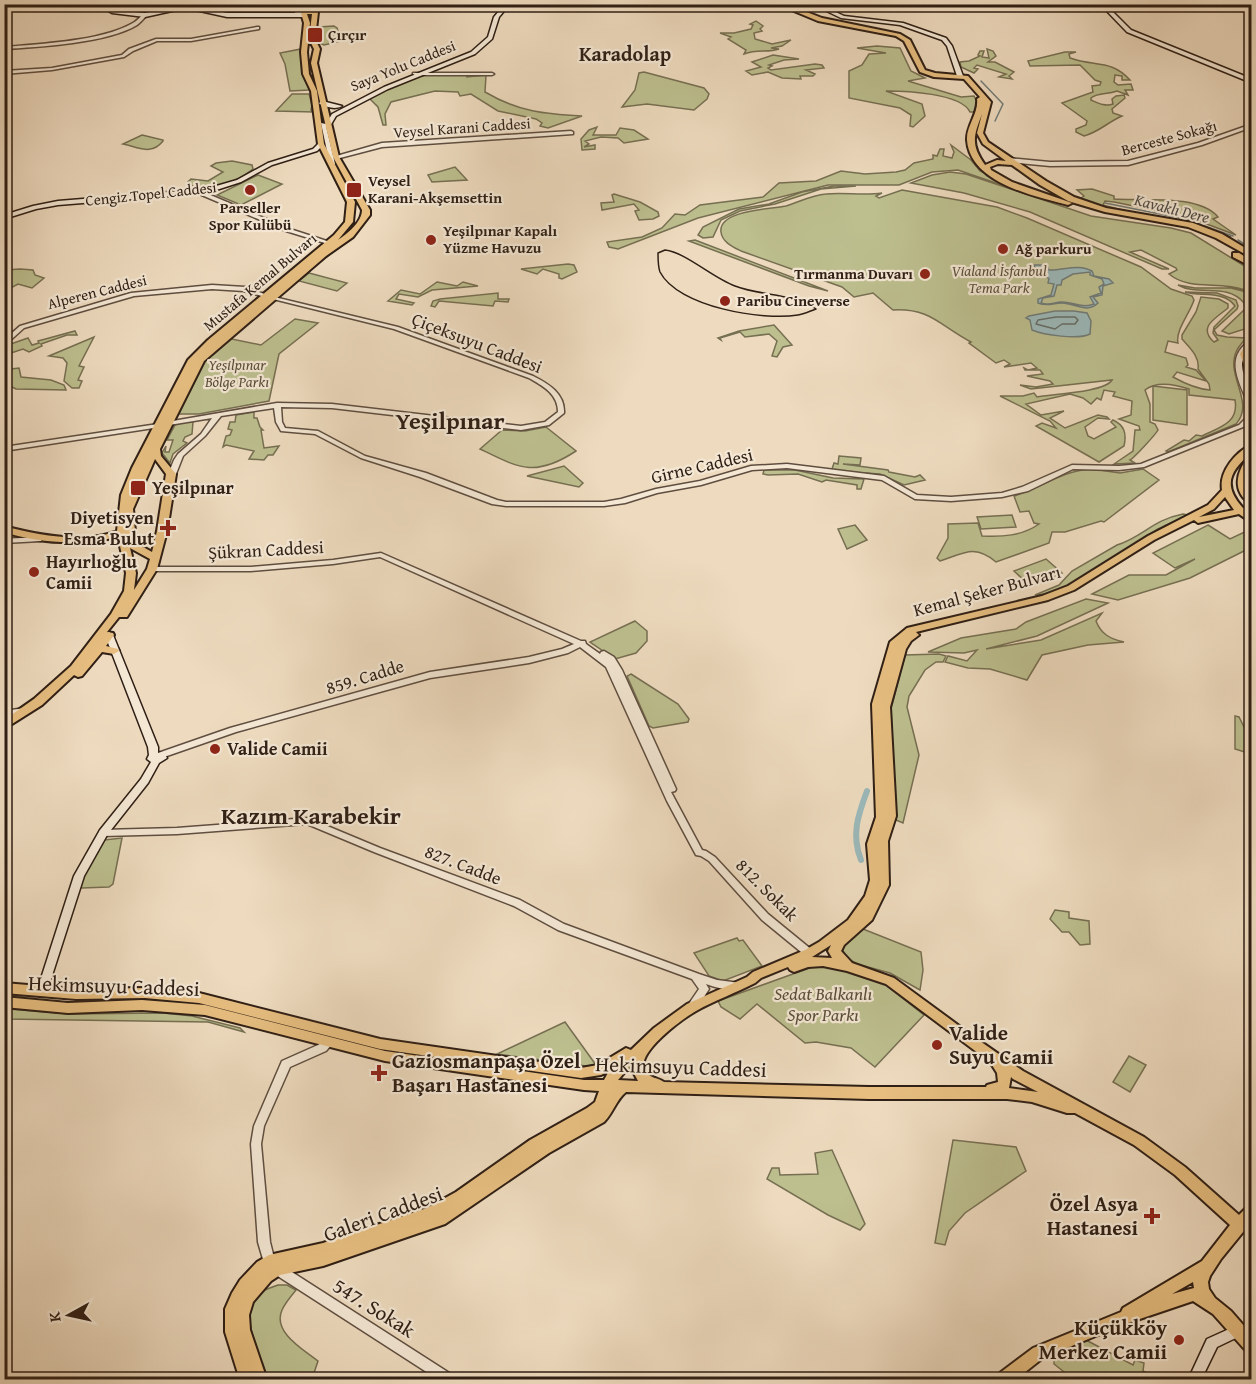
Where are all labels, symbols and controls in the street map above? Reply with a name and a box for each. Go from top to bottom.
place label: Çırçır [328,24,367,45]
marker: Çırçır [306,26,324,44]
street label: Saya Yolu Caddesi [347,35,459,96]
district label: Karadolap [579,39,671,68]
street label: Veysel Karani Caddesi [393,112,531,143]
street label: Berceste Sokağı [1119,115,1219,160]
place label: Veysel Karani-Akşemsettin [368,170,502,208]
street label: Cengiz Topel Caddesi [84,176,218,211]
marker: Veysel Karani-Akşemsettin [345,181,363,199]
marker: Parseller Spor Kulübü [243,183,257,197]
water label: Kavaklı Dere [1131,187,1213,229]
place label: Parseller Spor Kulübü [209,197,292,235]
place label: Yeşilpınar Kapalı Yüzme Havuzu [443,220,557,258]
street label: Mustafa Kemal Bulvarı [198,228,321,335]
marker: Yeşilpınar Kapalı Yüzme Havuzu [424,233,438,247]
place label: Ağ parkuru [1015,238,1092,259]
marker: Ağ parkuru [996,242,1010,256]
park label: Vialand İsfanbul Tema Park [951,260,1047,298]
place label: Tırmanma Duvarı [794,263,913,284]
marker: Tırmanma Duvarı [918,267,932,281]
street label: Alperen Caddesi [45,269,149,314]
place label: Paribu Cineverse [737,290,850,311]
marker: Paribu Cineverse [718,294,732,308]
street label: Çiçeksuyu Caddesi [408,305,546,380]
park label: Yeşilpınar Bölge Parkı [204,354,269,392]
district label: Yeşilpınar [395,403,505,438]
street label: Girne Caddesi [648,441,755,490]
place label: Yeşilpınar [152,474,234,501]
marker: Yeşilpınar [129,479,147,497]
place label: Diyetisyen Esma Bulut [64,504,154,552]
marker: Diyetisyen Esma Bulut [159,519,177,537]
street label: Şükran Caddesi [208,533,324,566]
place label: Hayırlıoğlu Camii [46,548,138,596]
street label: Kemal Şeker Bulvarı [910,558,1064,623]
marker: Hayırlıoğlu Camii [27,565,41,579]
street label: 859. Cadde [323,652,407,701]
place label: Valide Camii [227,735,328,762]
marker: Valide Camii [208,742,222,756]
district label: Kazım Karabekir [221,798,401,833]
street label: 827. Cadde [421,838,505,892]
street label: 812. Sokak [730,852,805,928]
street label: Hekimsuyu Caddesi [28,967,200,1004]
park label: Sedat Balkanlı Spor Parkı [774,980,872,1028]
place label: Valide Suyu Camii [949,1017,1054,1072]
marker: Valide Suyu Camii [930,1038,944,1052]
place label: Gaziosmanpaşa Özel Başarı Hastanesi [392,1045,581,1100]
street label: Hekimsuyu Caddesi [595,1048,767,1085]
marker: Gaziosmanpaşa Özel Başarı Hastanesi [370,1064,388,1082]
street label: Galeri Caddesi [319,1178,447,1249]
place label: Özel Asya Hastanesi [1047,1188,1138,1243]
marker: Özel Asya Hastanesi [1143,1207,1161,1225]
street label: 547. Sokak [327,1270,422,1345]
north arrow [39,1285,99,1345]
text: K [41,1310,67,1324]
place label: Küçükköy Merkez Camii [1039,1312,1167,1367]
marker: Küçükköy Merkez Camii [1172,1333,1186,1347]

